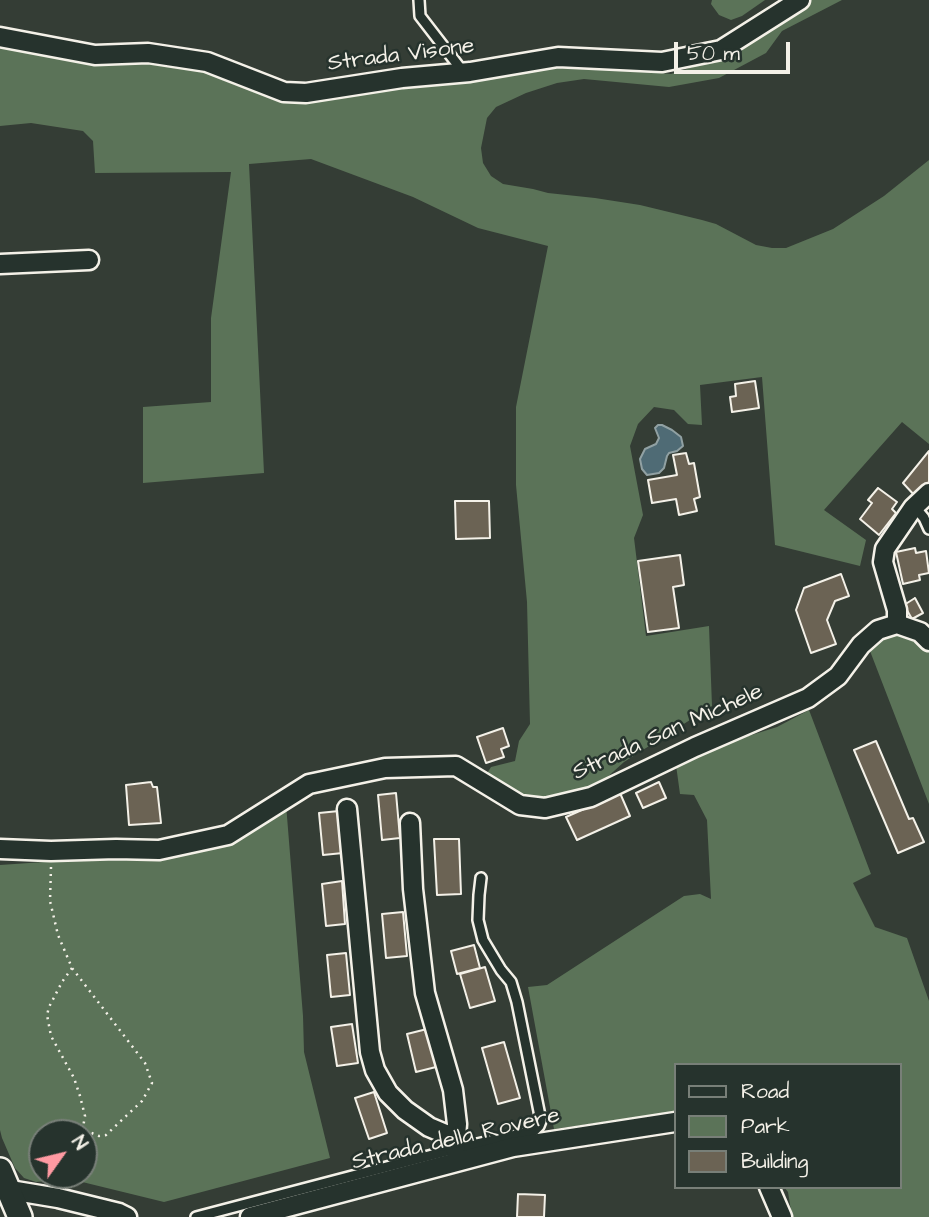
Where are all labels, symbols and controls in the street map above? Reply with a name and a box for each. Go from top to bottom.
scale bar [677,28,792,72]
street label: Strada Visone [326,33,476,79]
text: 50 m [687,39,740,68]
street label: Strada San Michele [569,679,767,787]
legend [674,1063,901,1189]
text: Road [741,1077,789,1106]
street label: Strada della Rovere [349,1103,563,1177]
text: Park [741,1112,790,1141]
north arrow [28,1119,98,1189]
text: N [65,1131,94,1156]
text: Building [741,1147,808,1176]

